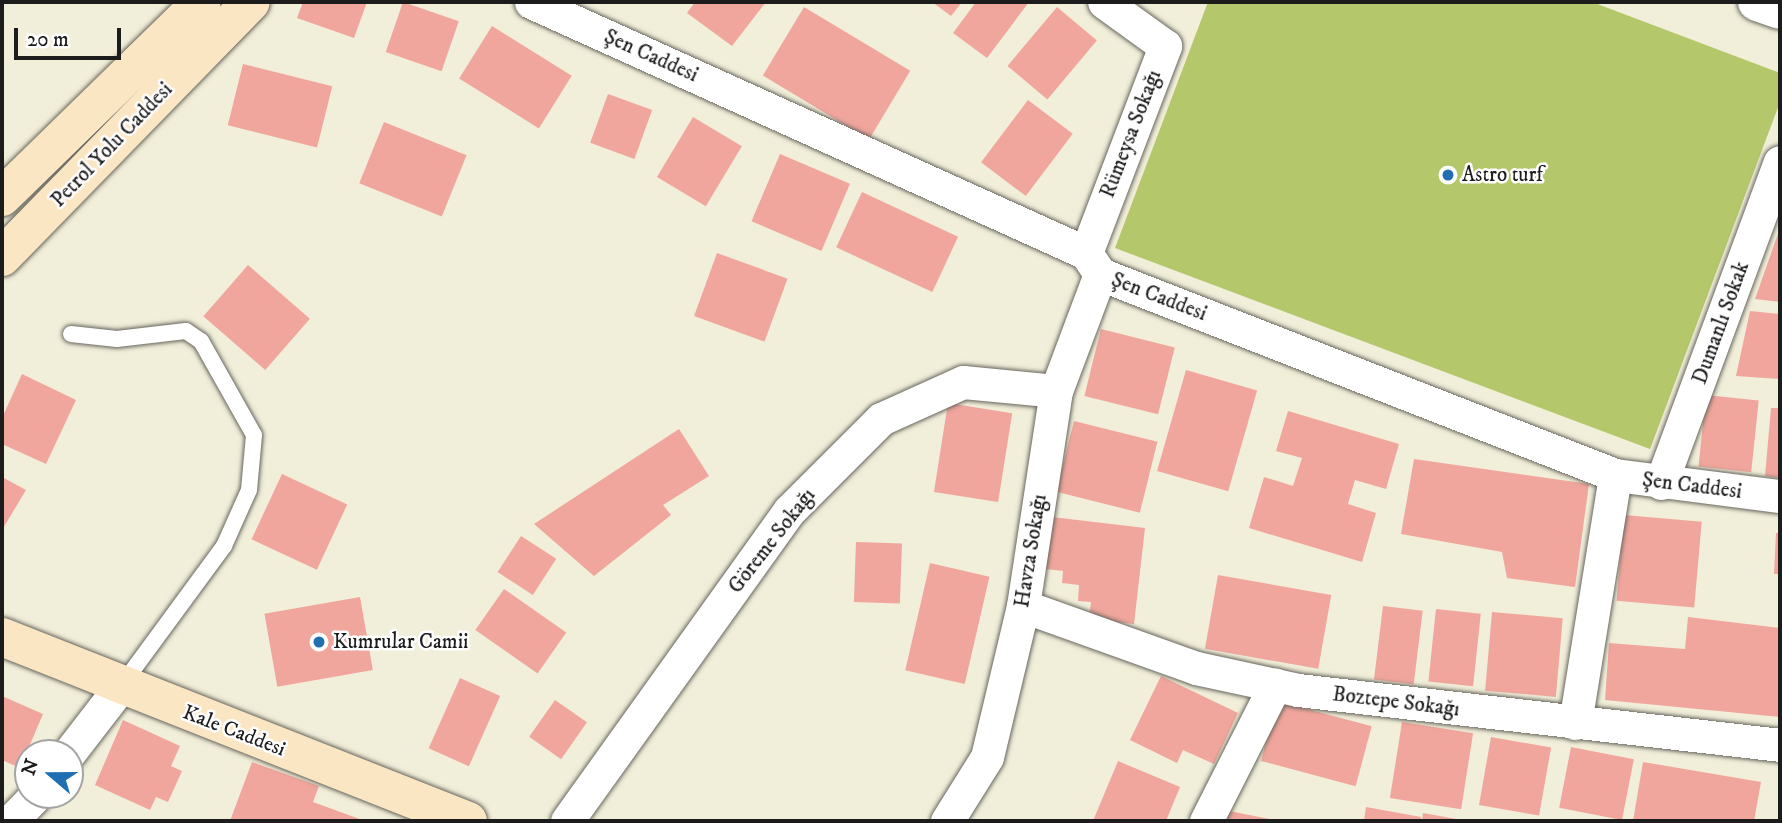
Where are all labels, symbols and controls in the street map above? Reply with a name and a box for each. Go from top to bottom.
scale bar [18,14,124,58]
street label: Şen Caddesi [600,24,702,88]
text: 20 m [27,27,69,53]
street label: Rümeysa Sokağı [1095,66,1167,202]
street label: Petrol Yolu Caddesi [46,77,178,213]
place label: Astro turf [1462,162,1543,188]
marker: Astro turf [1440,167,1456,183]
street label: Dumanlı Sokak [1687,258,1755,388]
street label: Şen Caddesi [1108,267,1210,327]
street label: Şen Caddesi [1641,467,1743,505]
street label: Göreme Sokağı [723,483,821,599]
street label: Havza Sokağı [1010,493,1052,609]
place label: Kumrular Camii [333,629,468,655]
marker: Kumrular Camii [311,634,327,650]
street label: Boztepe Sokağı [1331,682,1461,722]
street label: Kale Caddesi [179,700,289,762]
north arrow [14,739,84,809]
text: N [17,756,44,779]

